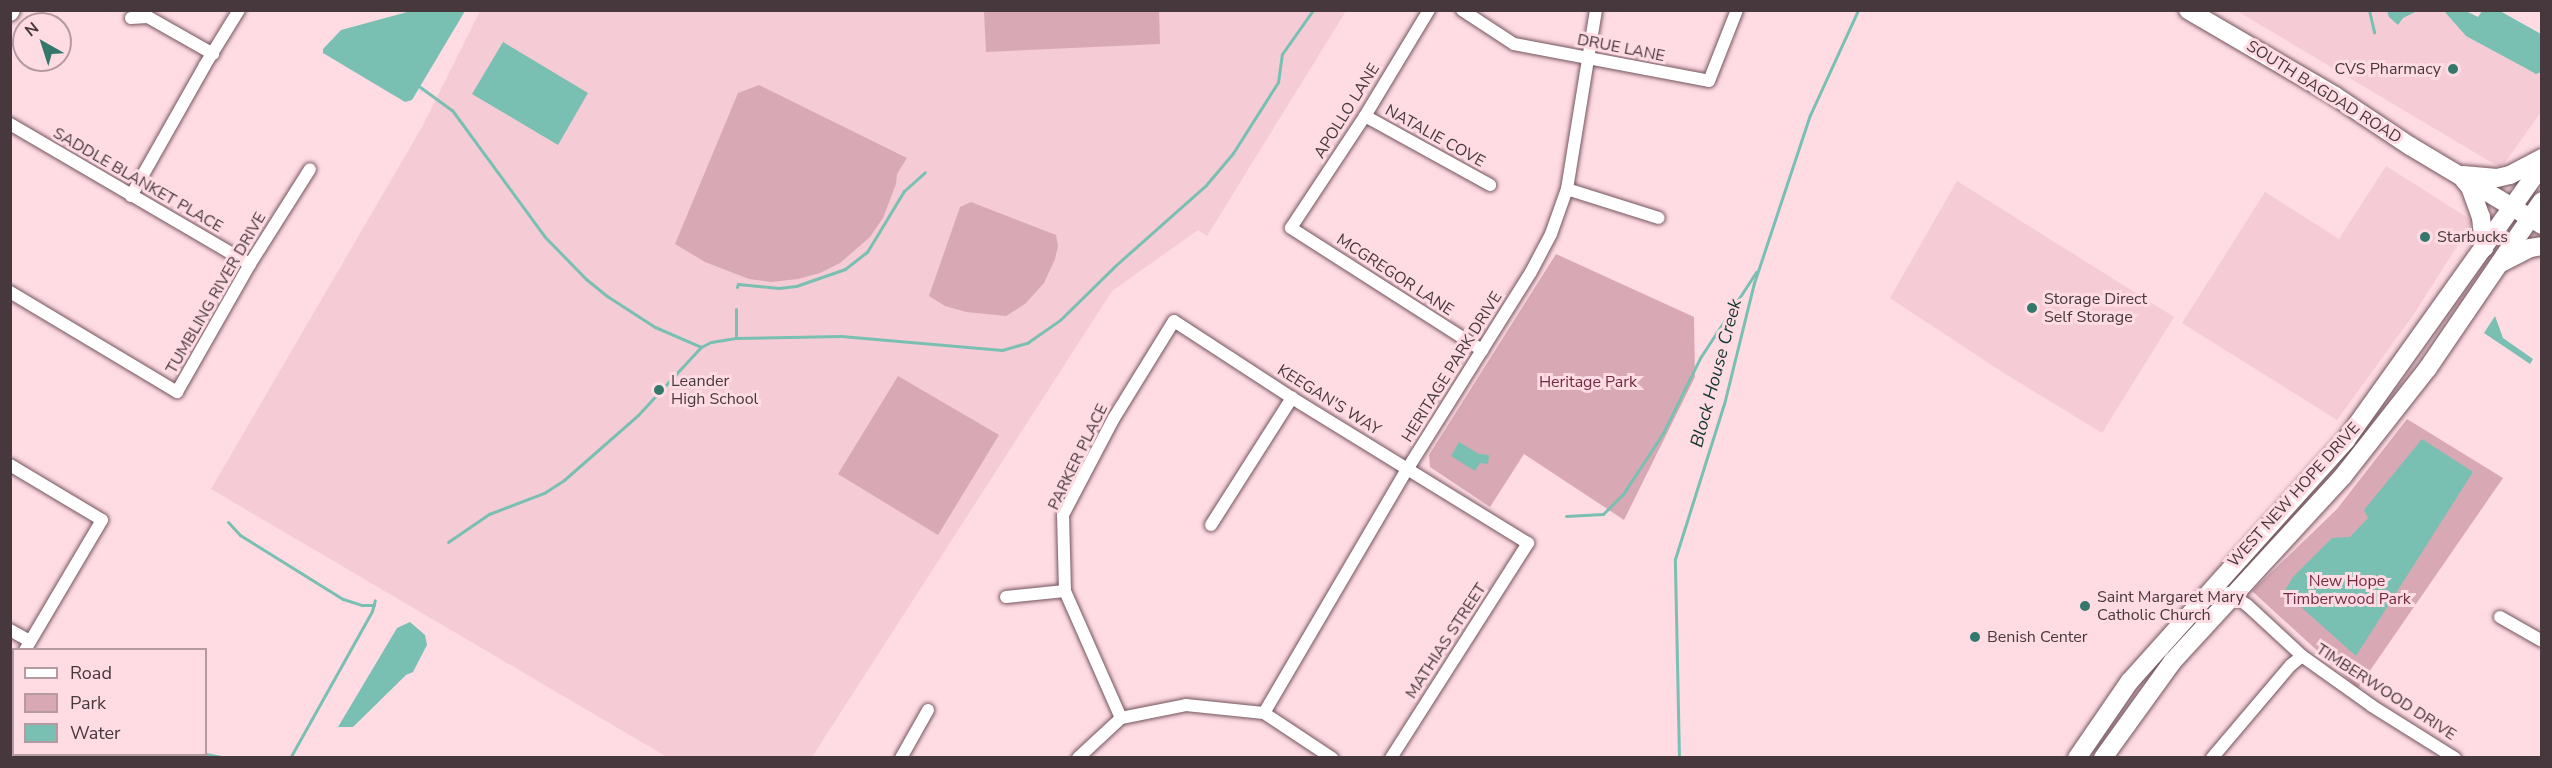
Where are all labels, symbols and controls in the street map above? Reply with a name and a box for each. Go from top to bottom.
north arrow [12,12,72,72]
text: N [20,17,44,42]
street label: DRUE LANE [1576,30,1666,66]
street label: SOUTH BAGDAD ROAD [2243,36,2405,148]
place label: CVS Pharmacy [2334,59,2441,79]
street label: APOLLO LANE [1310,60,1384,162]
marker: CVS Pharmacy [2446,62,2460,76]
street label: NATALIE COVE [1382,101,1488,171]
street label: SADDLE BLANKET PLACE [50,123,226,237]
street label: TUMBLING RIVER DRIVE [162,209,270,377]
place label: Starbucks [2437,227,2508,247]
street label: MCGREGOR LANE [1333,230,1457,320]
marker: Starbucks [2418,230,2432,244]
street label: HERITAGE PARK DRIVE [1398,288,1506,446]
place label: Storage Direct Self Storage [2044,289,2147,327]
water label: Block House Creek [1686,296,1746,450]
marker: Storage Direct Self Storage [2025,301,2039,315]
street label: KEEGAN'S WAY [1274,361,1384,439]
place label: Leander High School [671,371,758,409]
park label: Heritage Park [1539,372,1637,392]
marker: Leander High School [652,383,666,397]
street label: PARKER PLACE [1044,401,1112,513]
street label: WEST NEW HOPE DRIVE [2224,419,2364,571]
park label: New Hope Timberwood Park [2283,571,2411,609]
street label: MATHIAS STREET [1402,580,1490,702]
place label: Saint Margaret Mary Catholic Church [2097,587,2244,625]
marker: Saint Margaret Mary Catholic Church [2078,599,2092,613]
place label: Benish Center [1987,627,2088,647]
marker: Benish Center [1968,630,1982,644]
street label: TIMBERWOOD DRIVE [2312,640,2460,744]
legend [12,648,207,756]
text: Road [70,661,112,685]
text: Park [70,691,106,715]
text: Water [70,721,121,745]

